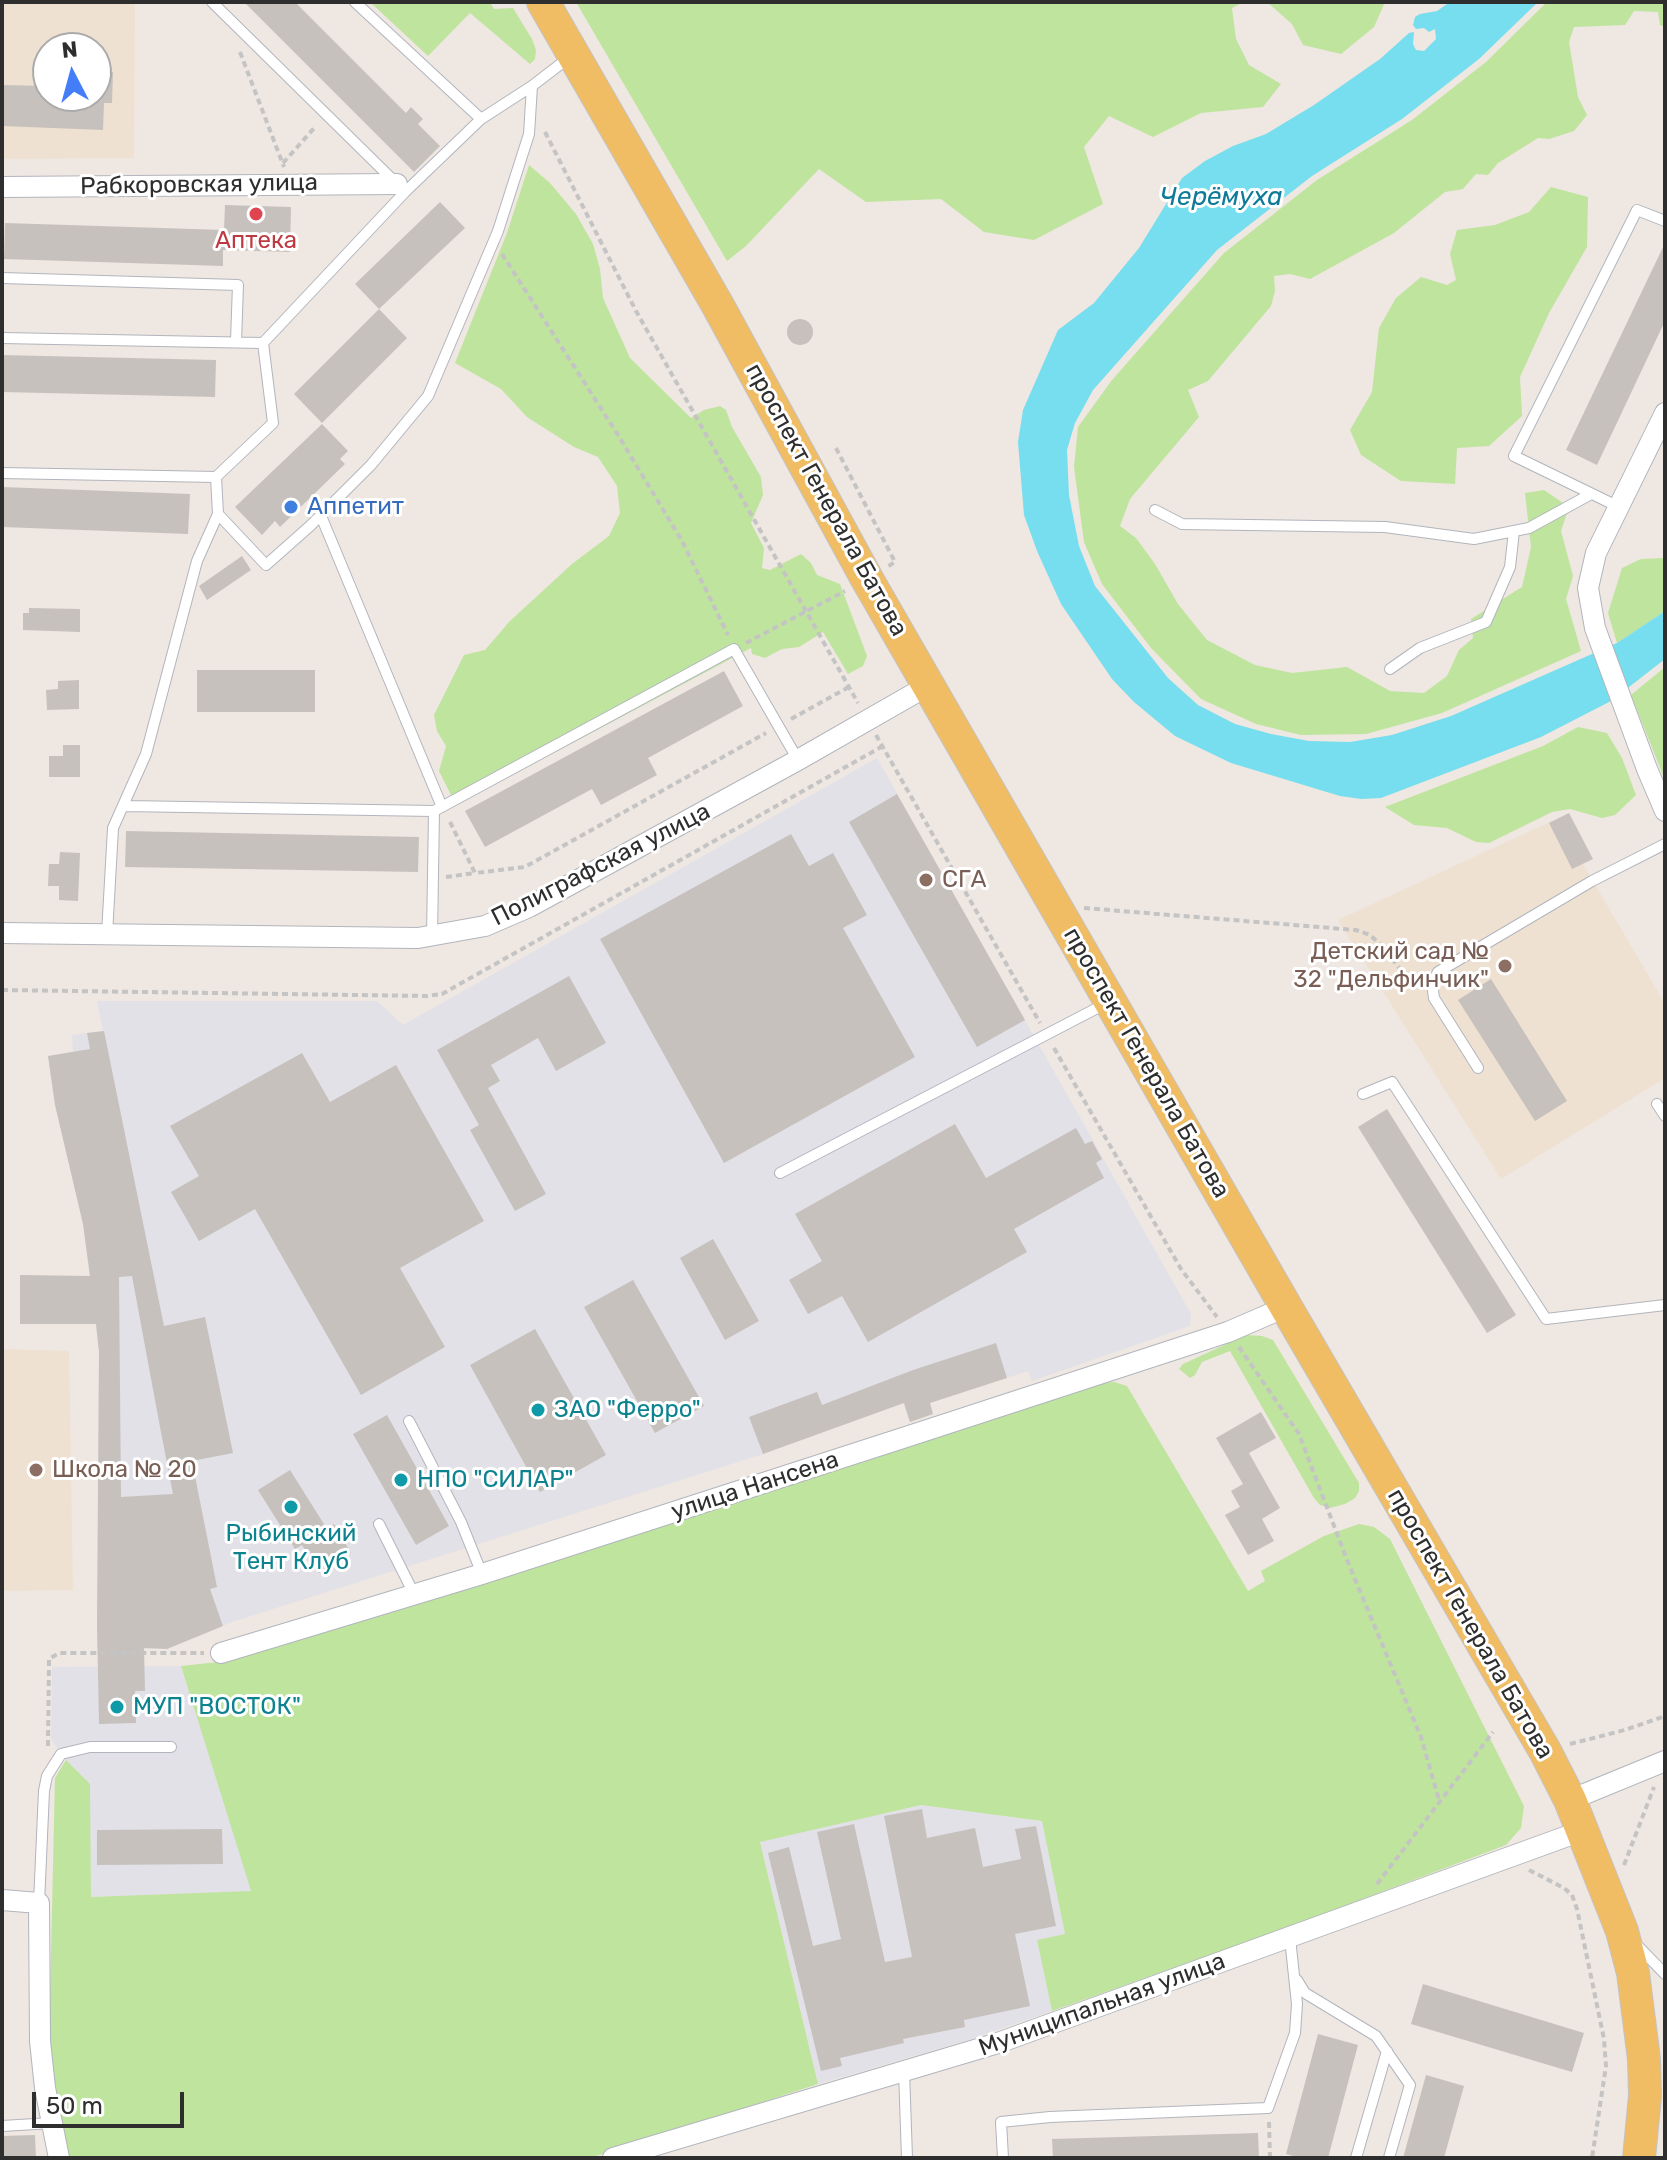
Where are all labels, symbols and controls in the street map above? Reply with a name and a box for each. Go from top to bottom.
north arrow [32,32,112,112]
text: N [60,35,79,64]
street label: Рабкоровская улица [80,169,318,201]
water label: Черёмуха [1159,181,1283,213]
marker: Аптека [247,205,265,223]
place label: Аптека [215,227,297,255]
street label: проспект Генерала Батова [739,359,913,641]
place label: Аппетит [307,493,404,521]
marker: Аппетит [282,498,300,516]
street label: Полиграфская улица [487,797,715,933]
place label: СГА [942,866,987,894]
marker: СГА [917,871,935,889]
street label: проспект Генерала Батова [1057,923,1235,1203]
place label: Детский сад № 32 "Дельфинчик" [1293,938,1489,994]
marker: Детский сад № 32 "Дельфинчик" [1496,957,1514,975]
place label: ЗАО "Ферро" [554,1396,701,1424]
marker: ЗАО "Ферро" [529,1401,547,1419]
street label: улица Нансена [668,1445,842,1527]
place label: Школа № 20 [52,1456,197,1484]
marker: Школа № 20 [27,1461,45,1479]
place label: НПО "СИЛАР" [417,1466,574,1494]
marker: НПО "СИЛАР" [392,1471,410,1489]
street label: проспект Генерала Батова [1381,1484,1559,1764]
marker: Рыбинский Тент Клуб [282,1498,300,1516]
place label: Рыбинский Тент Клуб [226,1520,356,1576]
place label: МУП "ВОСТОК" [133,1693,301,1721]
marker: МУП "ВОСТОК" [108,1698,126,1716]
street label: Муниципальная улица [975,1947,1229,2063]
scale bar [36,2076,188,2126]
text: 50 m [46,2092,103,2120]

